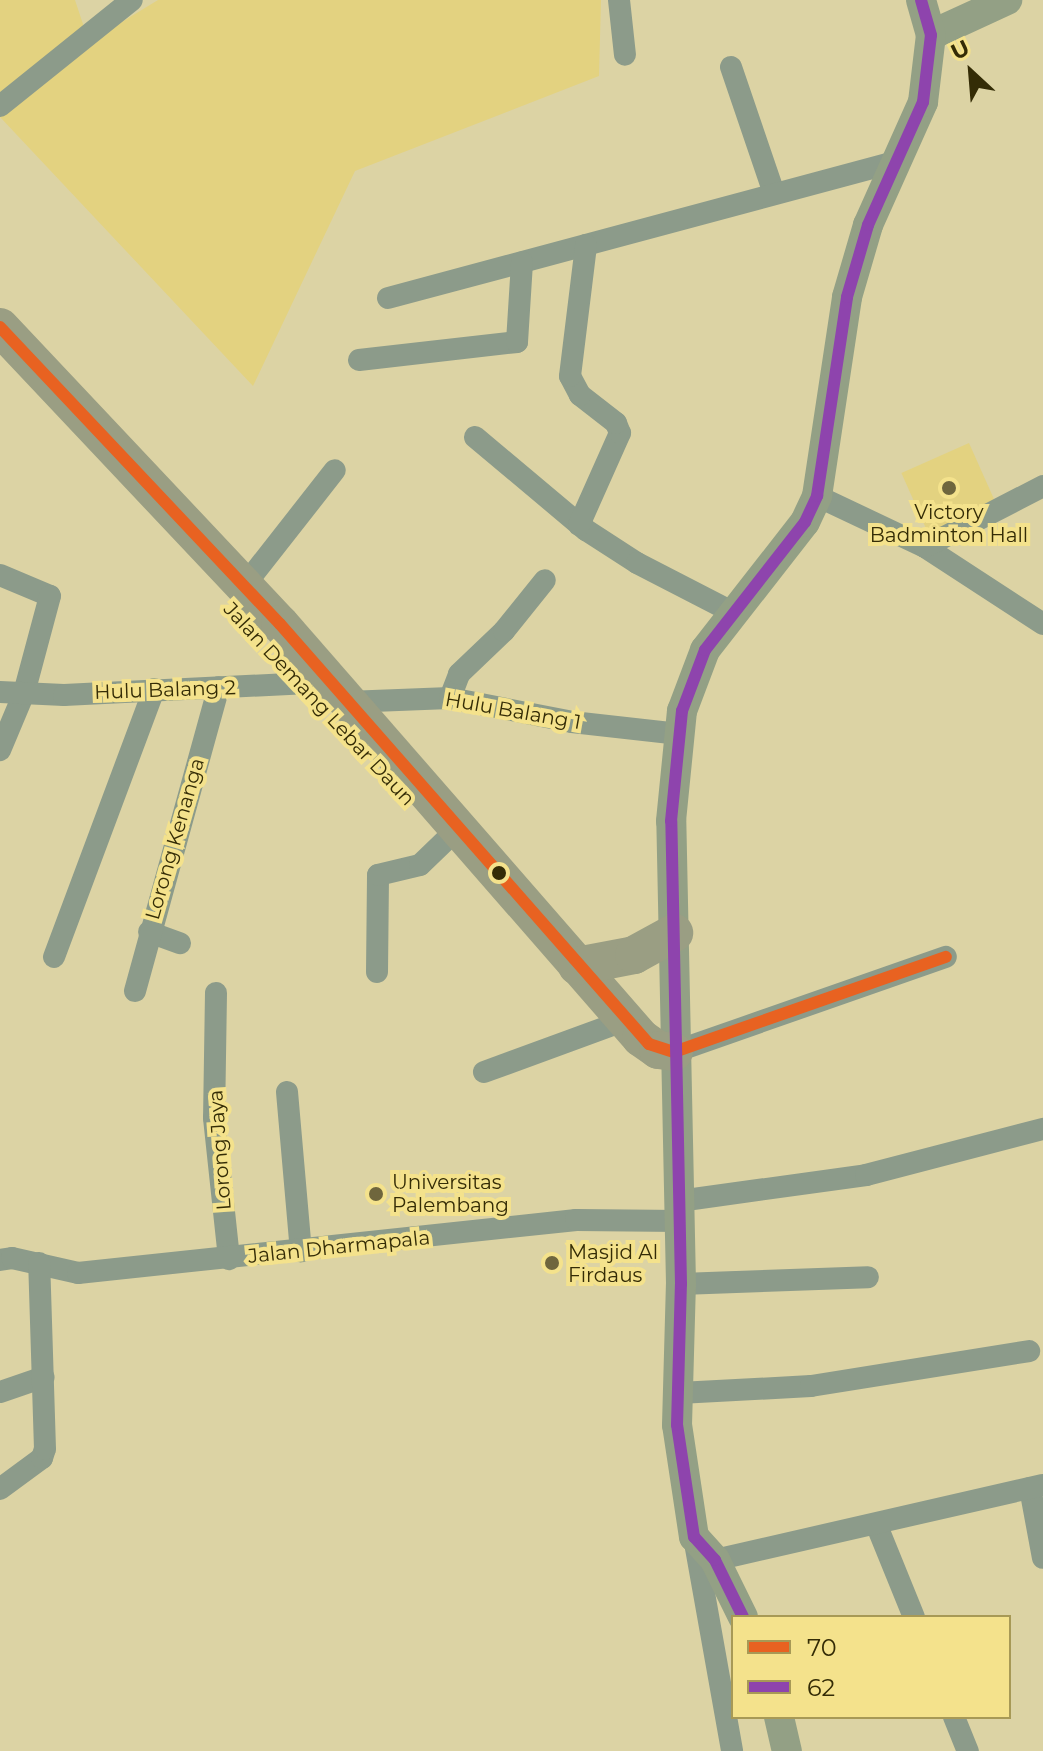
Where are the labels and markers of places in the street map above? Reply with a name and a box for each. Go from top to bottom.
marker: Victory Badminton Hall [940,479,958,497]
place label: Victory Badminton Hall [870,500,1028,547]
unlabelled marker [491,865,507,881]
place label: Universitas Palembang [392,1170,509,1217]
marker: Universitas Palembang [367,1185,385,1203]
place label: Masjid Al Firdaus [568,1240,658,1287]
marker: Masjid Al Firdaus [543,1254,561,1272]

